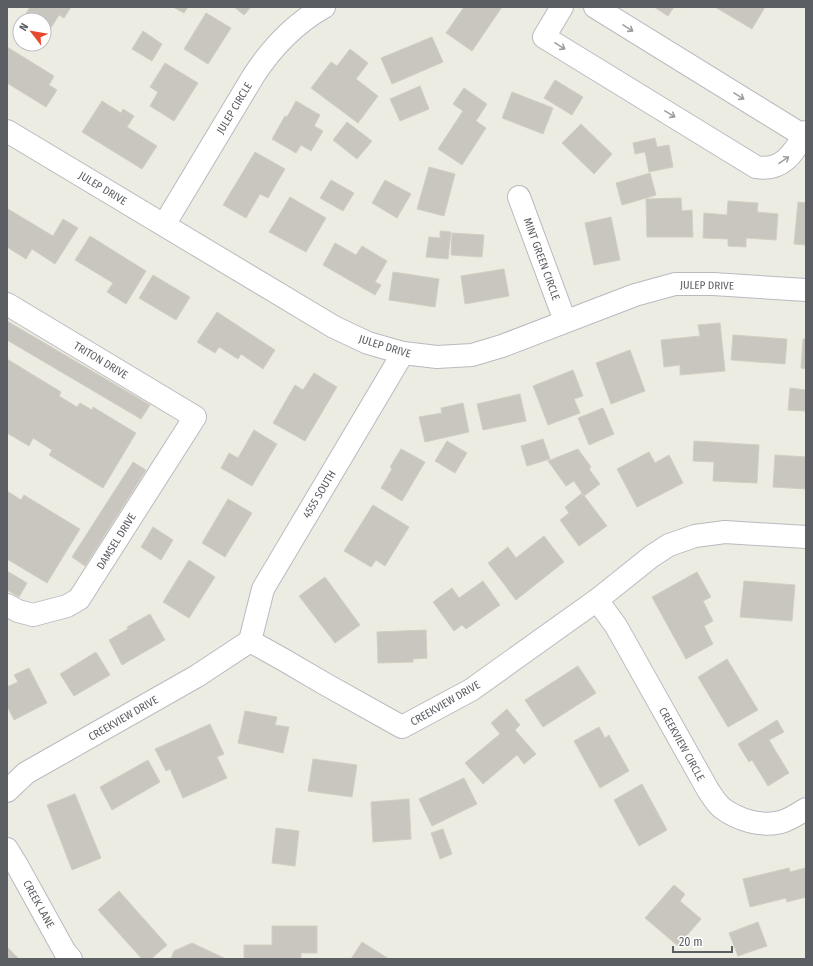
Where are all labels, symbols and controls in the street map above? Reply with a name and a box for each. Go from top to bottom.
north arrow [12,12,52,52]
text: N [17,21,31,33]
one-way arrow [622,24,634,32]
one-way arrow [554,43,566,51]
street label: JULEP CIRCLE [214,80,255,136]
one-way arrow [733,92,744,100]
one-way arrow [665,110,676,118]
one-way arrow [778,156,790,164]
street label: JULEP DRIVE [76,169,129,208]
street label: MINT GREEN CIRCLE [521,216,563,302]
street label: JULEP DRIVE [680,279,734,292]
street label: JULEP DRIVE [357,332,413,361]
street label: TRITON DRIVE [71,339,130,382]
street label: 4555 SOUTH [300,468,339,521]
street label: DAMSEL DRIVE [94,511,139,572]
street label: CREEKVIEW DRIVE [408,678,482,729]
street label: CREEKVIEW DRIVE [86,693,160,744]
street label: CREEKVIEW CIRCLE [656,705,707,783]
street label: CREEK LANE [20,878,57,930]
scale bar [673,928,732,954]
text: 20 m [679,935,703,949]

